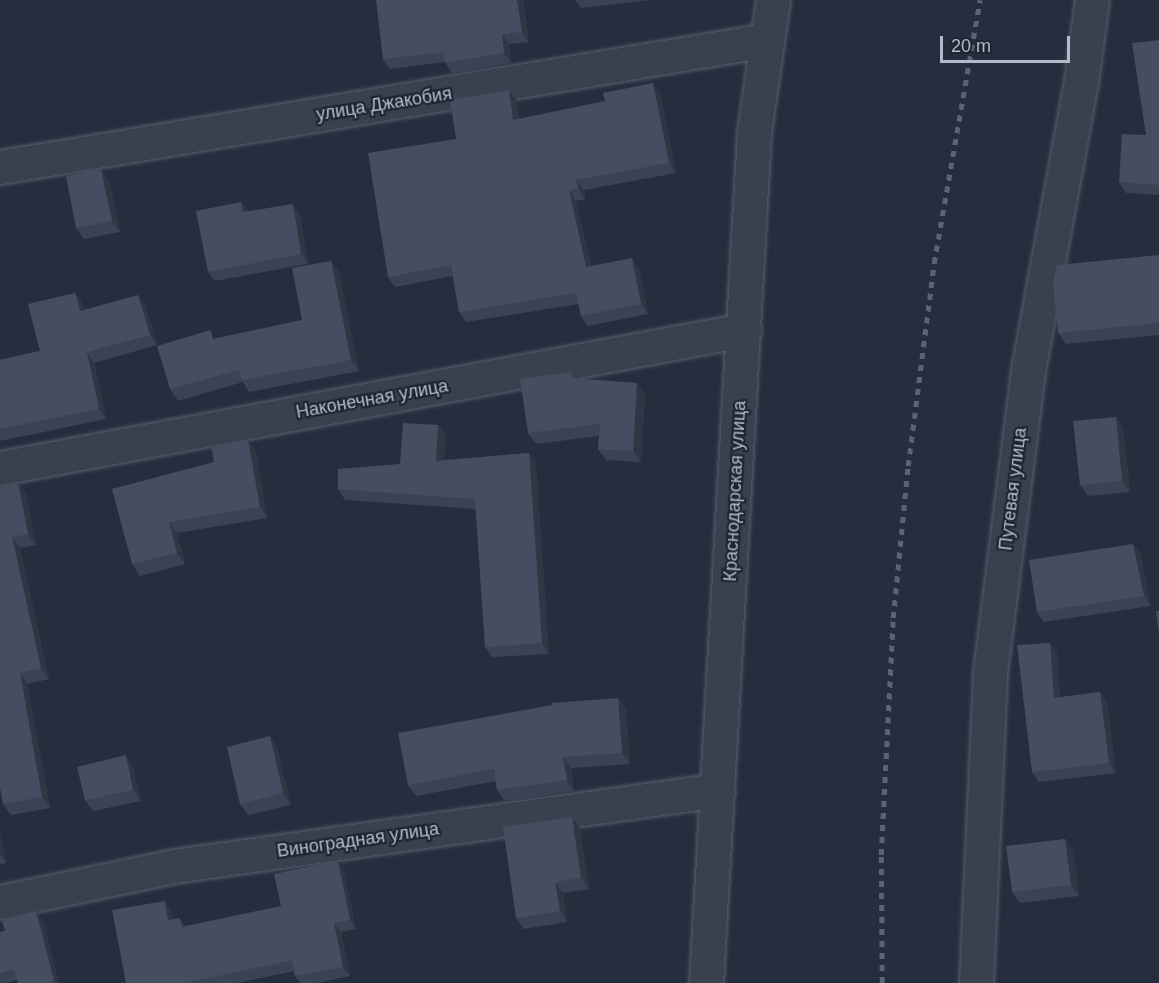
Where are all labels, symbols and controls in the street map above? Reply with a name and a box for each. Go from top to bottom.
scale bar [943,24,1074,62]
text: 20 m [951,36,991,56]
street label: улица Джакобия [315,83,453,125]
street label: Наконечная улица [294,375,450,423]
street label: Краснодарская улица [719,400,751,582]
street label: Путевая улица [995,426,1031,552]
street label: Виноградная улица [276,818,440,862]

